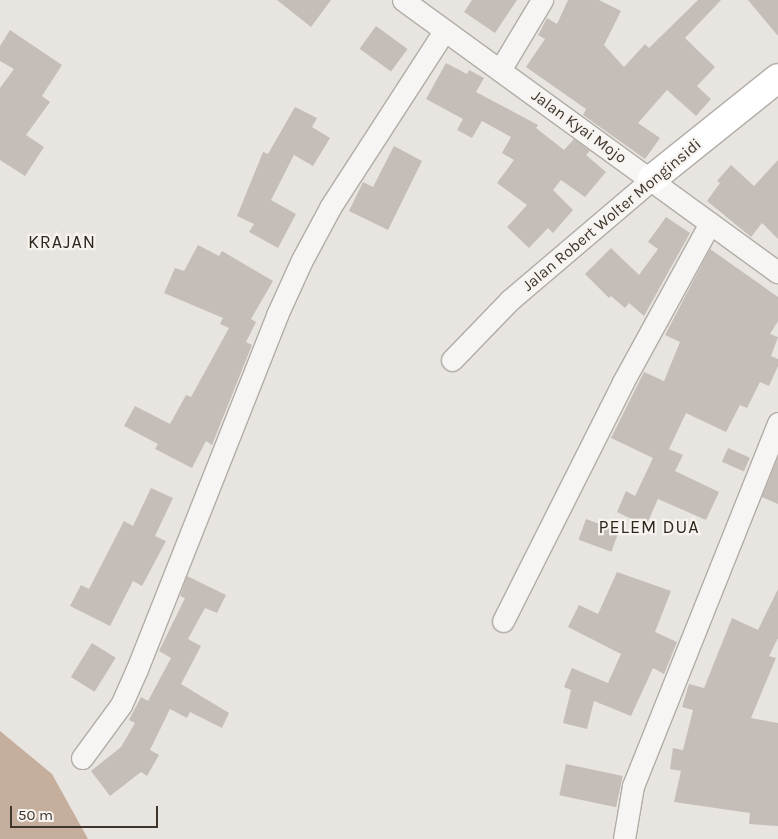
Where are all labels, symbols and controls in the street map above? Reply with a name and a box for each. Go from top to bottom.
street label: Jalan Kyai Mojo [528,86,630,168]
street label: Jalan Robert Wolter Monginsidi [519,135,705,295]
district label: KRAJAN [27,231,97,253]
district label: PELEM DUA [597,516,701,538]
scale bar [12,796,160,828]
text: 50 m [18,806,53,824]

